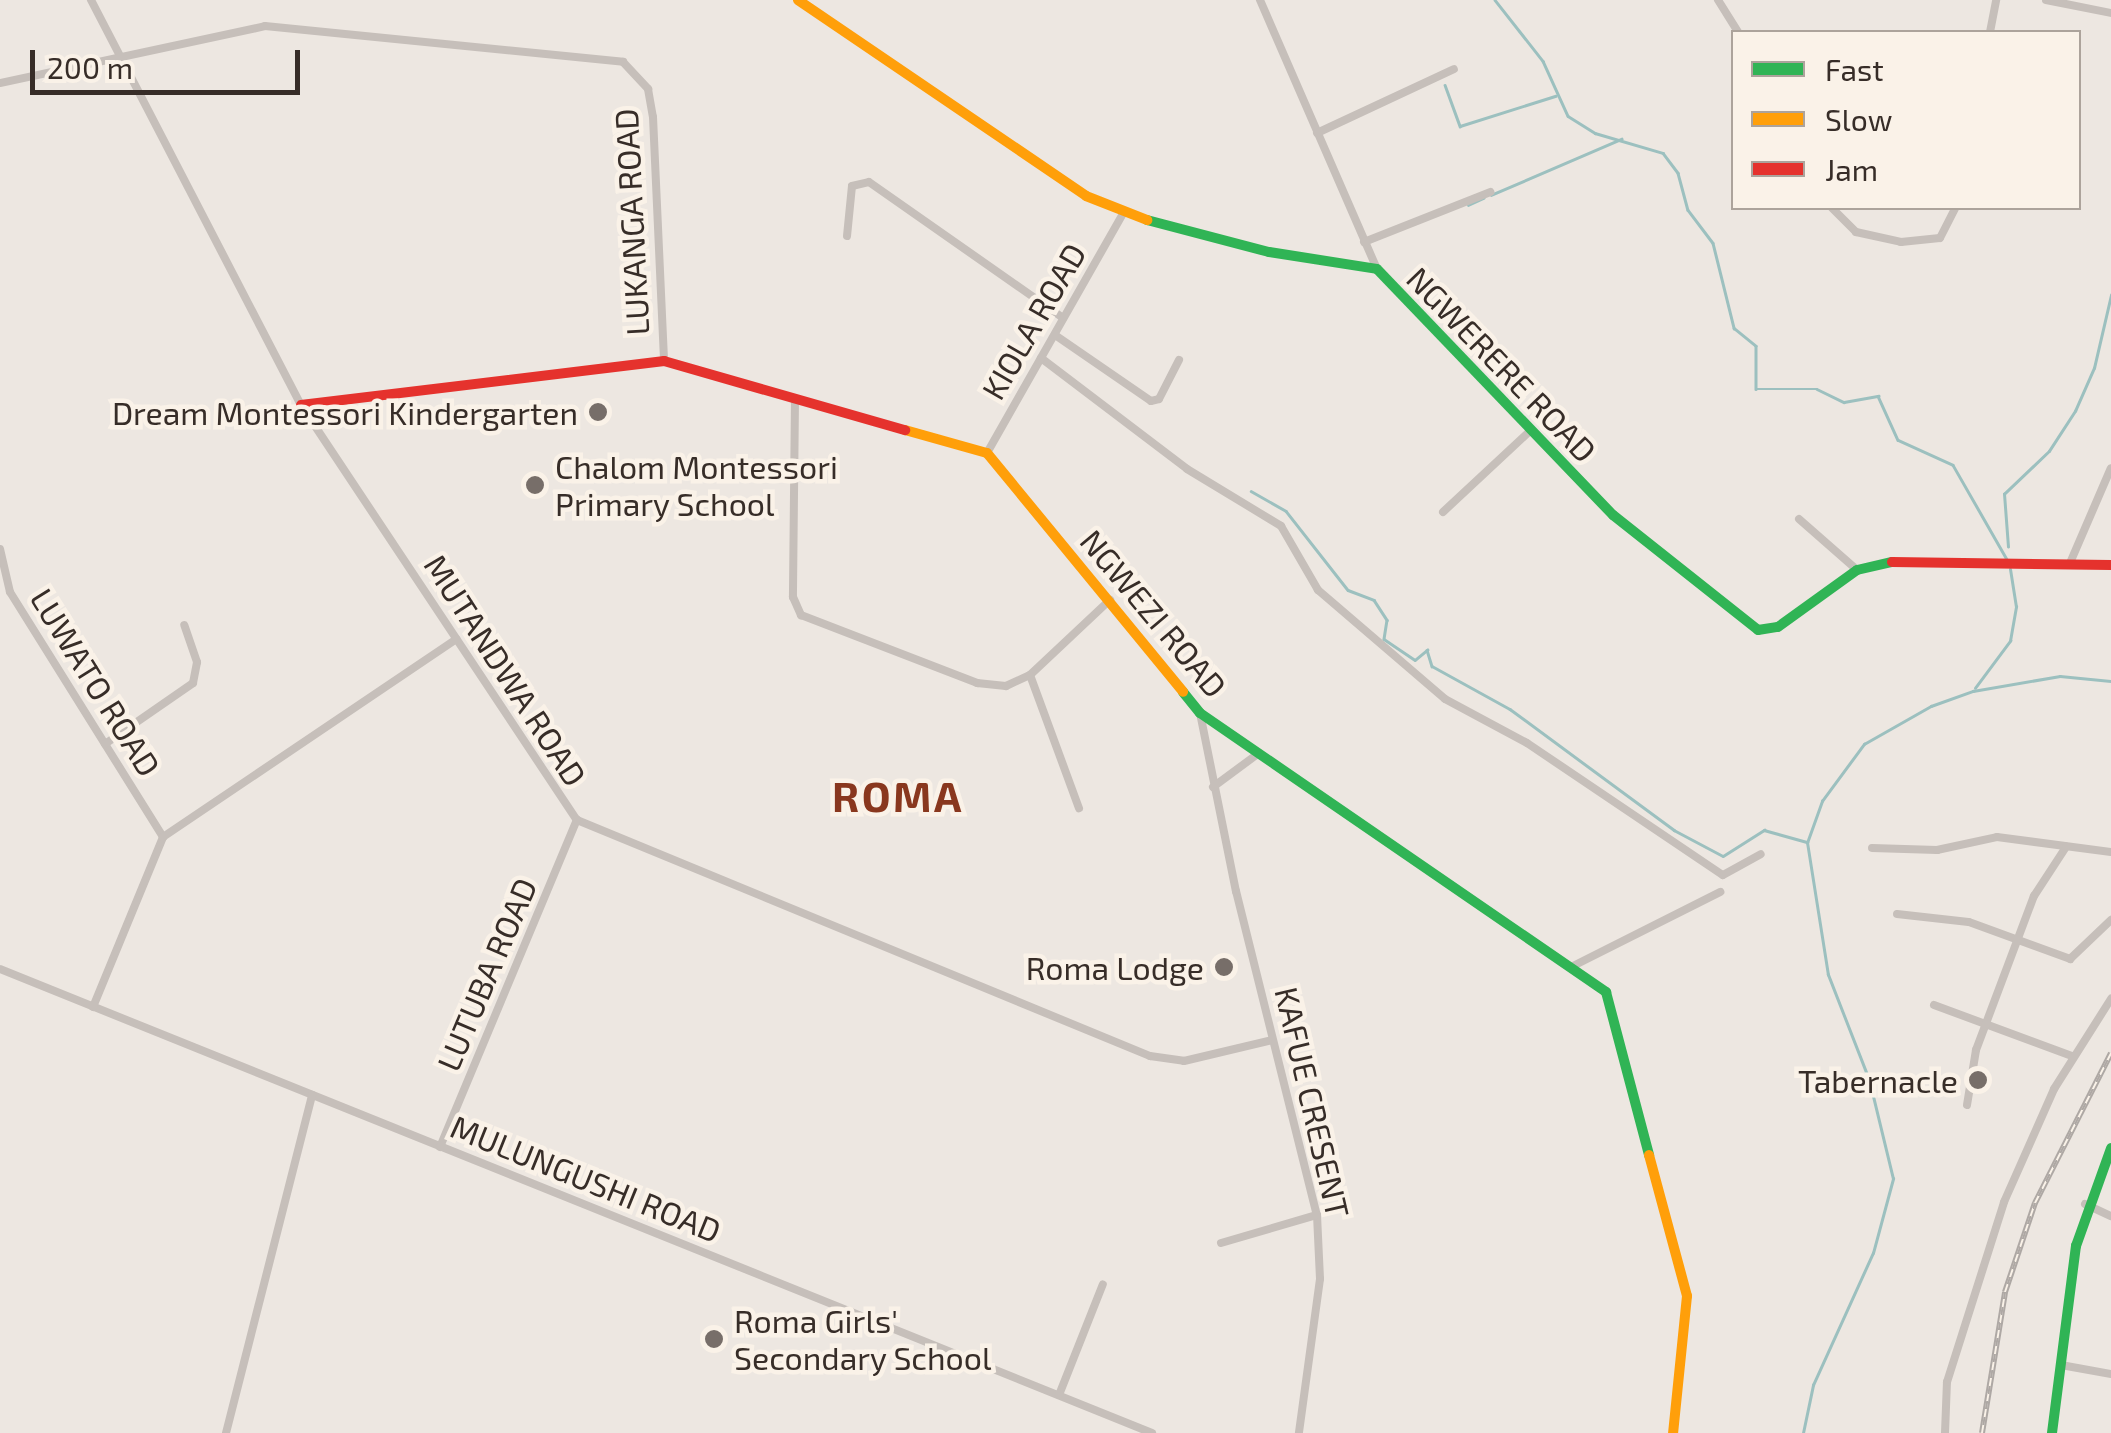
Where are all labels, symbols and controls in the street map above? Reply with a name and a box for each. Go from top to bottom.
scale bar [35,30,305,92]
legend [1731,30,2081,210]
text: 200 m [47,49,133,85]
text: Fast [1825,51,1884,87]
text: Slow [1825,101,1892,137]
street label: LUKANGA ROAD [606,107,656,337]
text: Jam [1825,151,1878,187]
street label: KIOLA ROAD [973,236,1093,406]
street label: NGWERERE ROAD [1399,259,1605,469]
place label: Dream Montessori Kindergarten [112,393,578,431]
marker: Dream Montessori Kindergarten [587,401,609,423]
place label: Chalom Montessori Primary School [555,448,838,523]
marker: Chalom Montessori Primary School [524,474,546,496]
street label: NGWEZI ROAD [1073,521,1235,705]
street label: MUTANDWA ROAD [417,547,595,793]
street label: LUWATO ROAD [23,581,169,783]
district label: ROMA [832,770,964,820]
street label: LUTUBA ROAD [428,872,544,1076]
place label: Roma Lodge [1026,948,1204,986]
marker: Roma Lodge [1213,956,1235,978]
street label: KAFUE CRESENT [1268,983,1358,1221]
place label: Tabernacle [1798,1061,1958,1099]
marker: Tabernacle [1967,1069,1989,1091]
street label: MULUNGUSHI ROAD [446,1106,726,1250]
place label: Roma Girls' Secondary School [734,1302,992,1377]
marker: Roma Girls' Secondary School [703,1328,725,1350]

